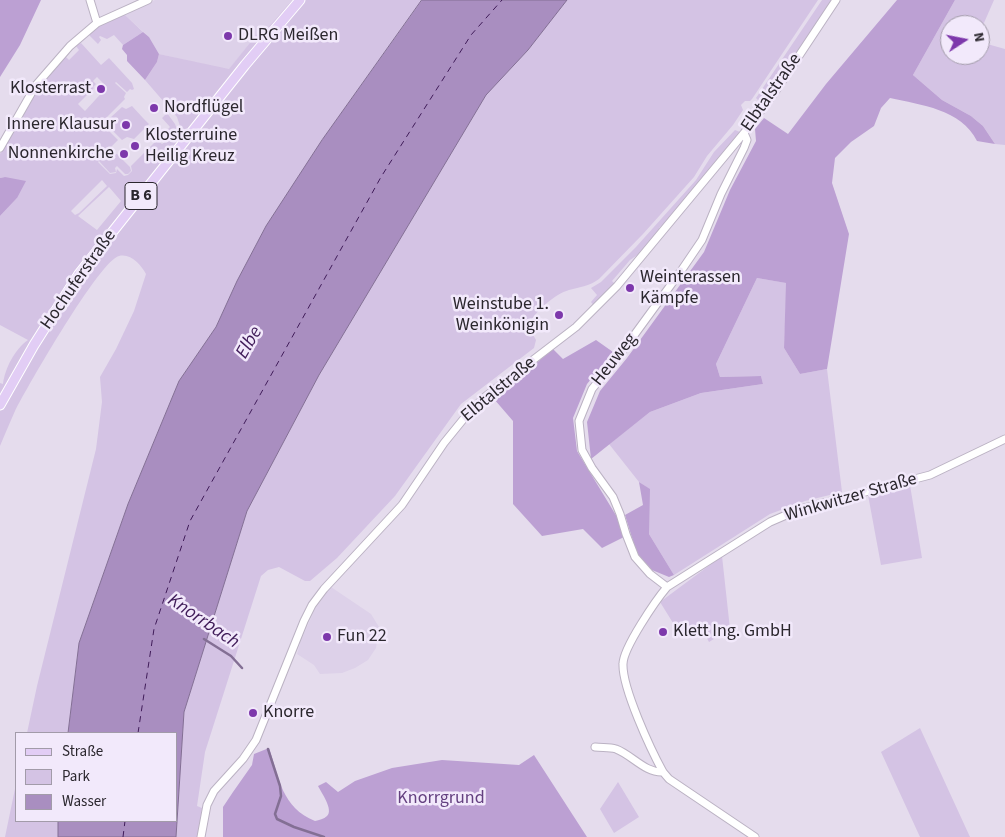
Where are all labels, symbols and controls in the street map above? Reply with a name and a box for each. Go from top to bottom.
north arrow [940,15,990,65]
place label: DLRG Meißen [238,25,338,47]
marker: DLRG Meißen [222,30,234,42]
text: N [968,31,989,44]
street label: Elbtalstraße [737,50,807,136]
place label: Klosterrast [10,78,91,100]
marker: Klosterrast [95,83,107,95]
place label: Nordflügel [164,97,243,119]
marker: Nordflügel [148,102,160,114]
place label: Innere Klausur [7,114,116,136]
marker: Innere Klausur [120,119,132,131]
place label: Klosterruine Heilig Kreuz [145,125,237,168]
marker: Klosterruine Heilig Kreuz [129,140,141,152]
place label: Nonnenkirche [8,143,114,165]
marker: Nonnenkirche [118,148,130,160]
road number: B 6 [125,182,157,210]
street label: Hochuferstraße [37,226,121,334]
place label: Weinterassen Kämpfe [640,267,741,310]
marker: Weinterassen Kämpfe [624,282,636,294]
place label: Weinstube 1. Weinkönigin [453,294,549,336]
marker: Weinstube 1. Weinkönigin [553,309,565,321]
water label: Elbe [232,323,268,363]
street label: Heuweg [588,329,642,391]
street label: Elbtalstraße [457,353,541,427]
street label: Winkwitzer Straße [782,469,920,527]
water label: Knorrbach [163,590,243,654]
place label: Klett Ing. GmbH [673,621,792,643]
place label: Fun 22 [337,626,387,648]
marker: Klett Ing. GmbH [657,626,669,638]
marker: Fun 22 [321,631,333,643]
place label: Knorre [263,702,314,724]
marker: Knorre [247,707,259,719]
legend [15,732,178,822]
text: Straße [62,741,103,762]
text: Park [62,766,90,787]
park label: Knorrgrund [397,788,485,810]
text: Wasser [62,791,106,812]

